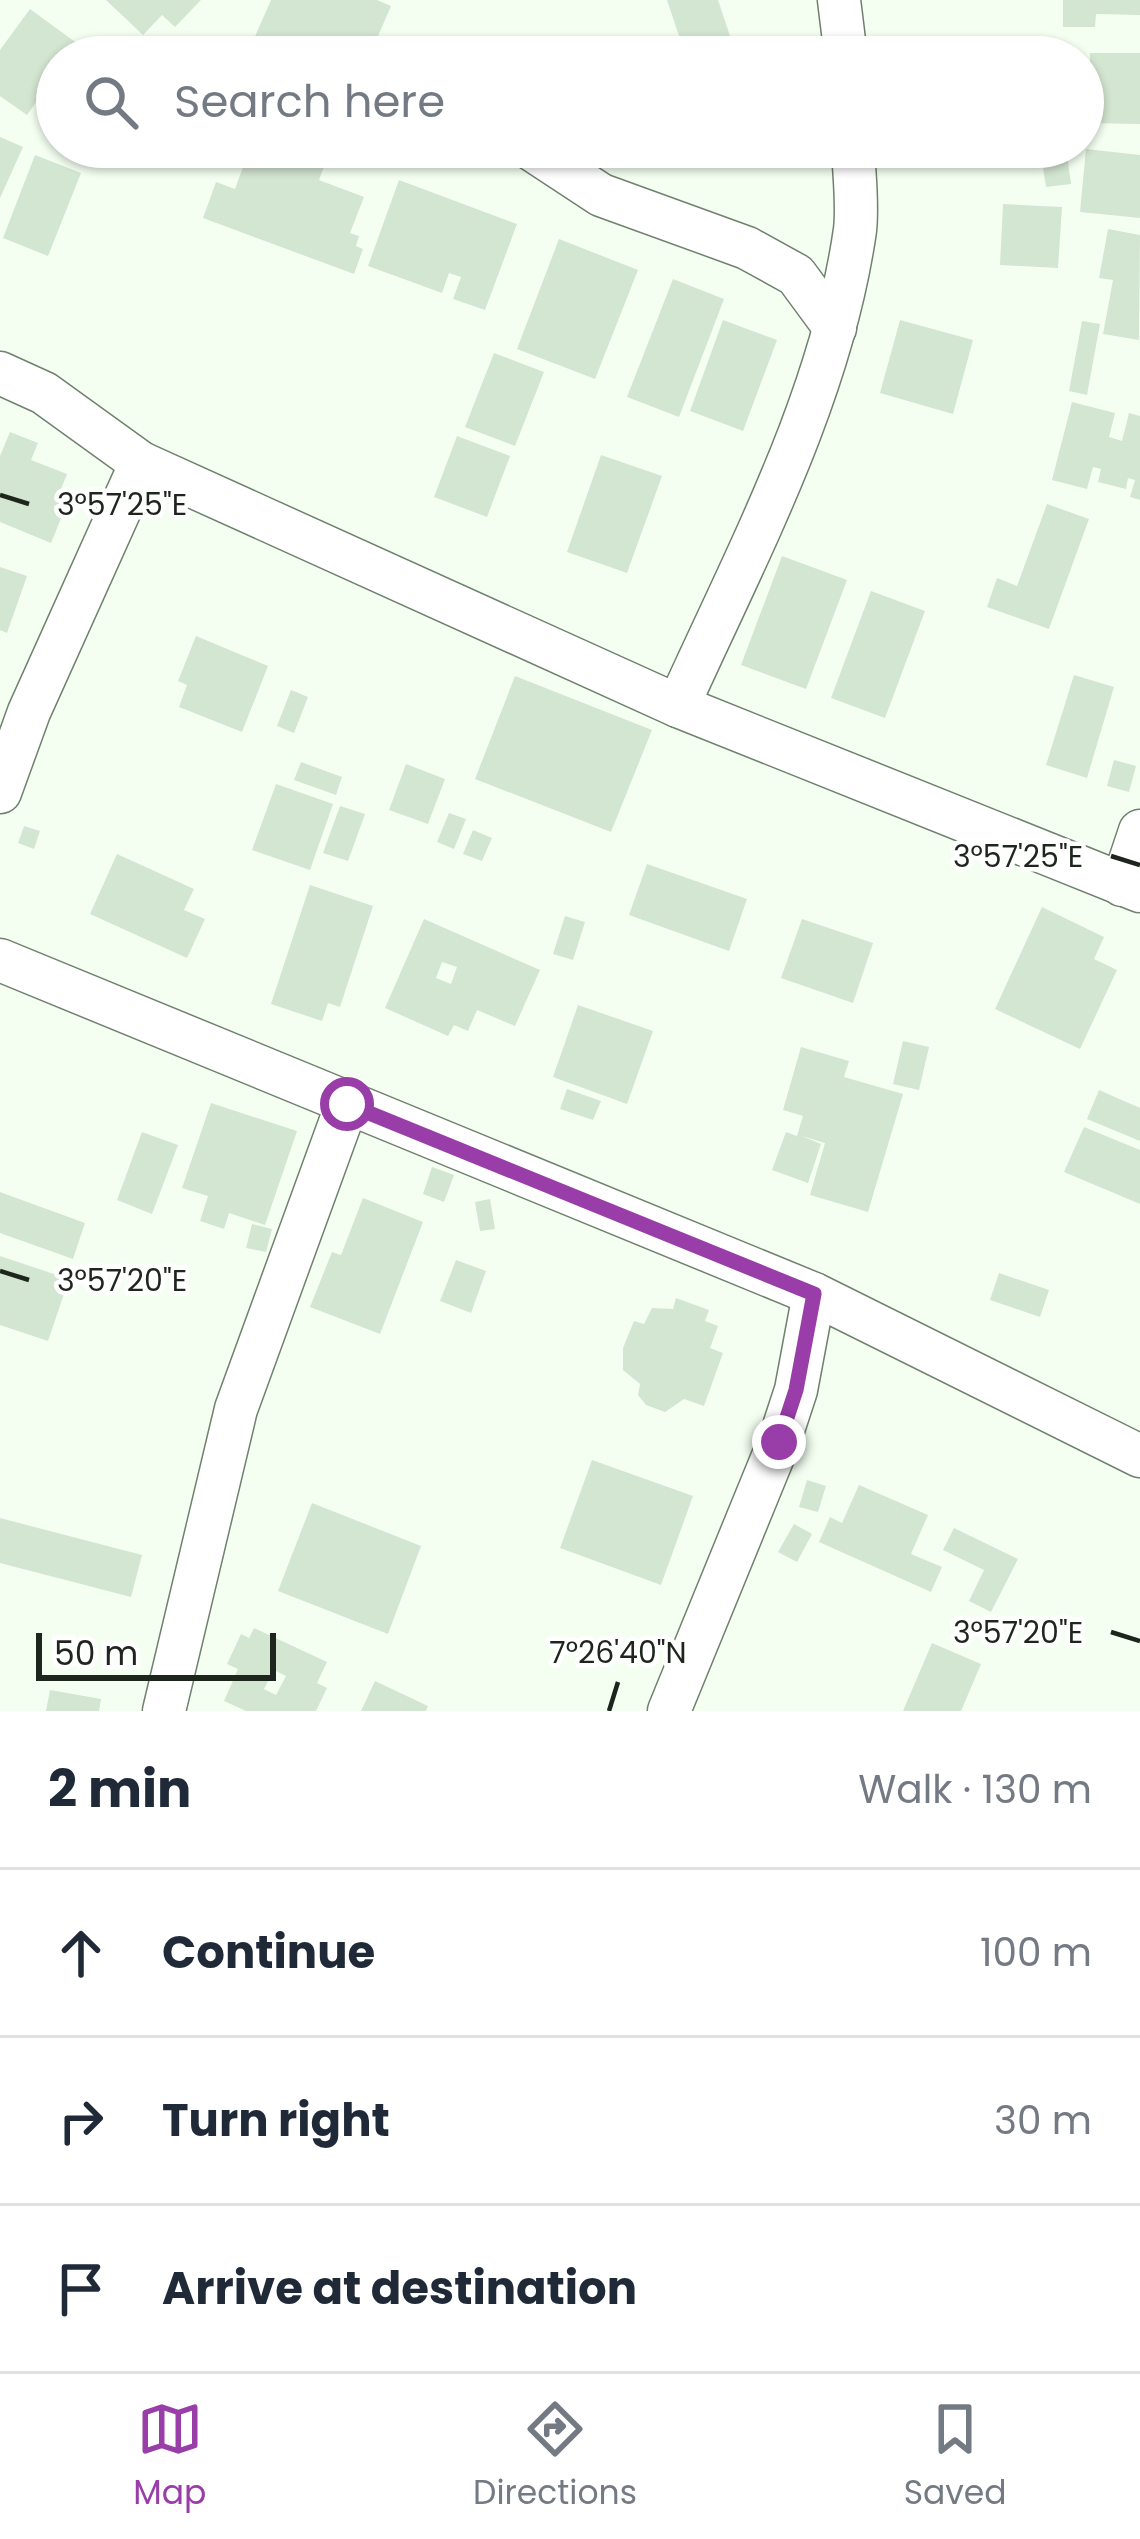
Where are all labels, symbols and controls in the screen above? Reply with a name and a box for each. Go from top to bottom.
search box [36,36,1104,168]
icon: search [78,69,144,135]
text: Search here [174,70,445,133]
text: 3°57'25"E [57,483,187,526]
text: 3°57'25"E [953,835,1083,878]
route start [320,1077,374,1131]
text: 3°57'20"E [57,1259,187,1302]
route end [752,1415,806,1469]
text: 3°57'20"E [953,1611,1083,1654]
scale bar [36,1627,276,1680]
text: 50 m [54,1630,138,1677]
text: 7°26'40"N [549,1631,687,1674]
text: 2 min [48,1753,191,1825]
text: Walk · 130 m [858,1762,1092,1817]
icon: ahead [48,1920,114,1986]
text: Continue [162,1921,375,1984]
text: 100 m [980,1925,1092,1980]
icon: right [48,2088,114,2154]
text: Turn right [162,2089,390,2152]
text: 30 m [994,2093,1092,2148]
icon: arrive [48,2256,114,2322]
text: Arrive at destination [162,2257,637,2320]
tab: Map [133,2396,206,2518]
tab: Directions [473,2396,637,2518]
tab: Saved [904,2396,1007,2518]

